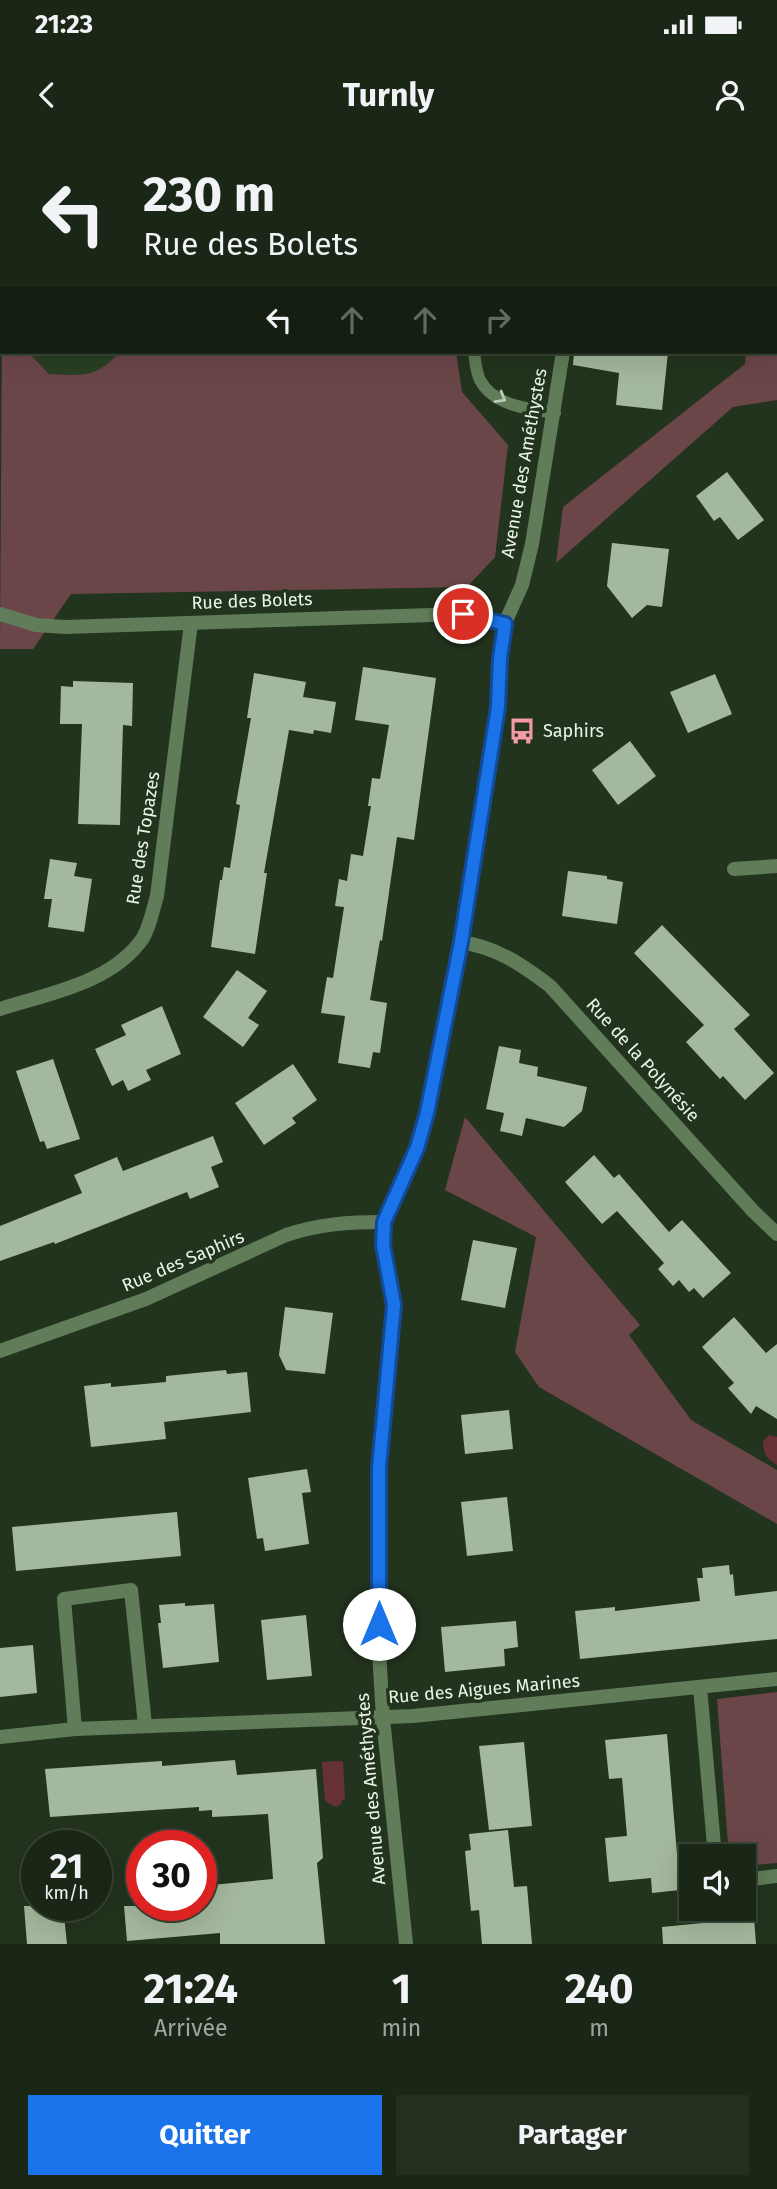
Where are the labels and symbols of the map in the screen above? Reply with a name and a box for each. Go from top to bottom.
street label: Avenue des Améthystes [496,366,552,560]
one-way arrow [493,390,506,403]
pin [433,584,493,644]
street label: Rue des Bolets [191,588,313,614]
bus stop icon: Saphirs [507,716,537,746]
place label: Saphirs [543,720,604,742]
street label: Rue des Topazes [122,770,164,906]
street label: Rue de la Polynésie [582,994,704,1126]
street label: Rue des Saphirs [119,1225,247,1297]
position arrow [342,1587,416,1661]
street label: Rue des Aigues Marines [387,1670,581,1708]
street label: Avenue des Améthystes [352,1692,390,1886]
speed limit sign: 30 [126,1830,217,1921]

